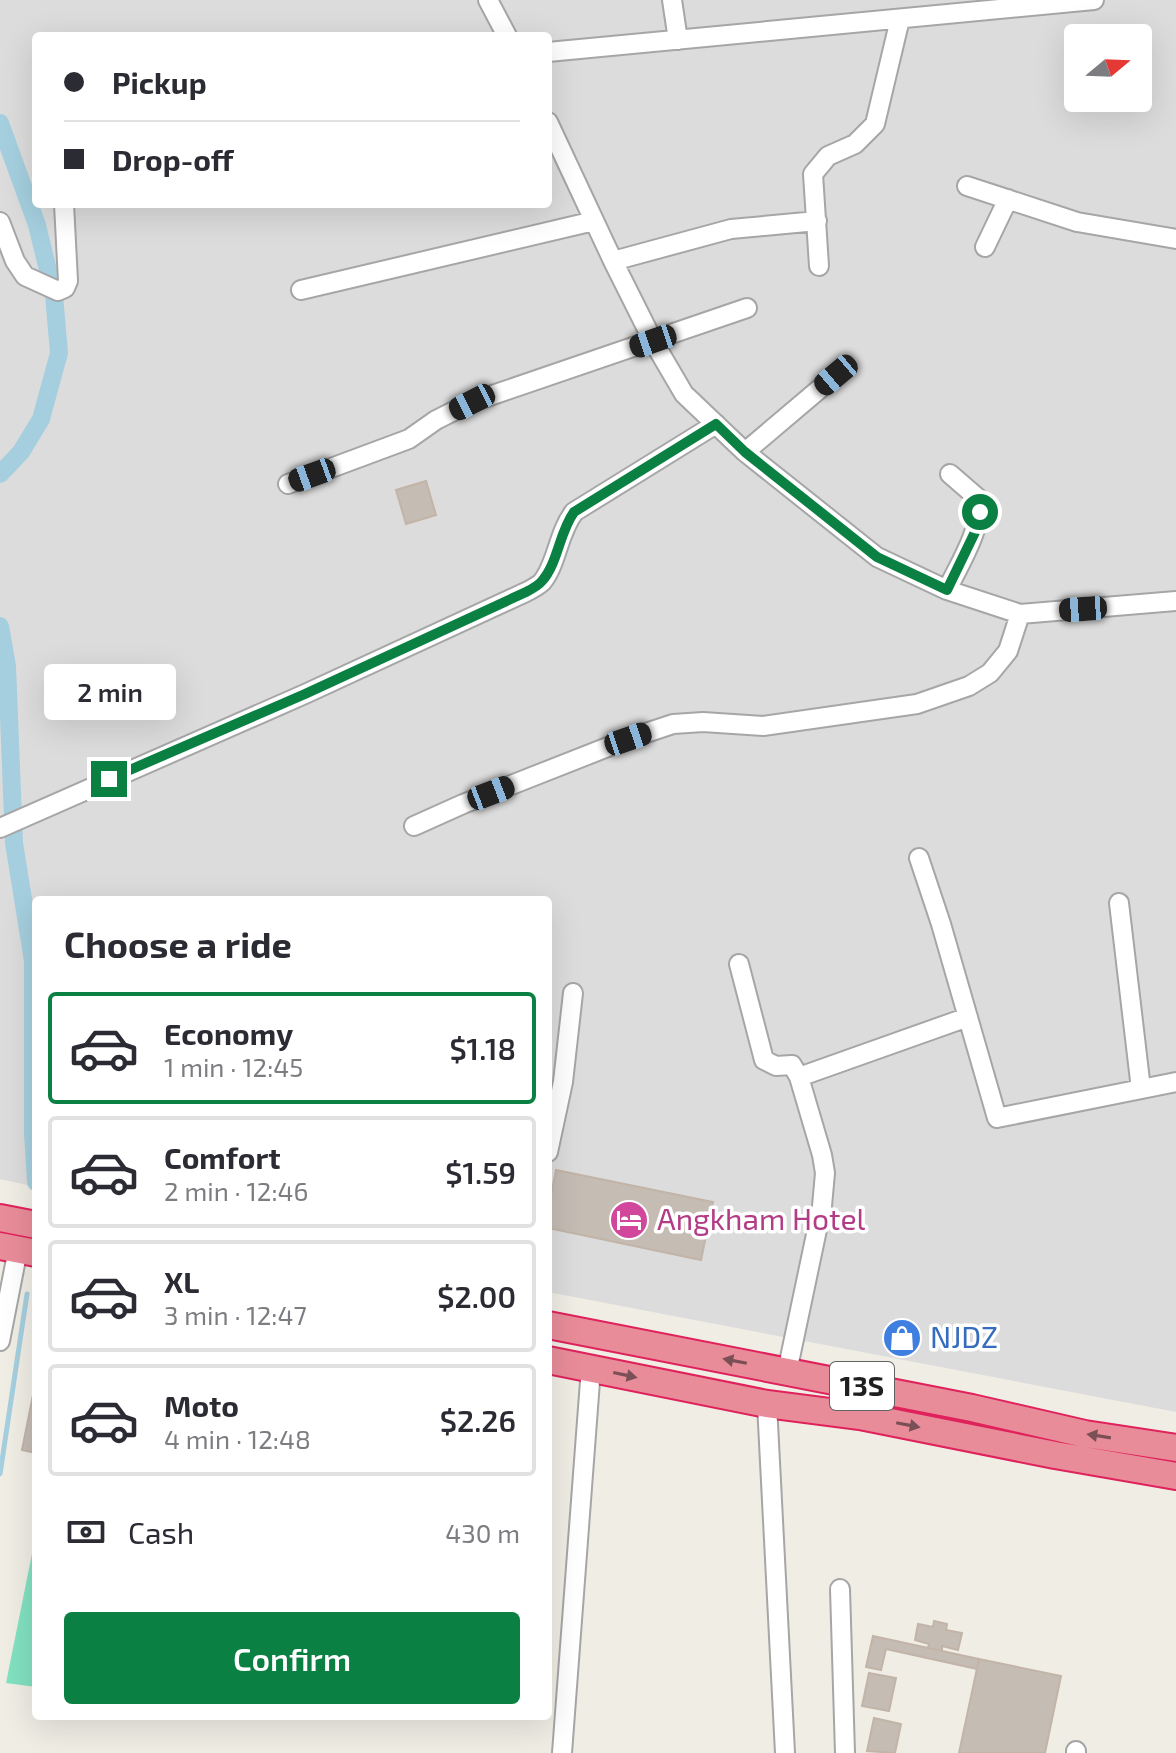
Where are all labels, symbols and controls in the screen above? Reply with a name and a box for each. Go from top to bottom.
north arrow [1064,24,1152,112]
map controls [1064,24,1152,112]
text: Pickup [112,64,207,100]
text: Drop-off [112,141,234,177]
car [626,322,680,360]
car [810,350,862,400]
car [445,380,499,424]
car [285,456,339,494]
route start [962,494,998,530]
car [1058,595,1108,623]
callout: 2 min [43,663,175,719]
text: 2 min [77,676,143,707]
car [601,720,655,758]
route end [91,761,127,797]
car [464,773,518,813]
text: Choose a ride [64,922,292,965]
icon: car [68,1012,140,1084]
text: Economy [164,1015,293,1051]
text: $1.18 [449,1030,516,1066]
text: 1 min · 12:45 [164,1051,303,1082]
icon: car [68,1136,140,1208]
text: Comfort [164,1139,281,1175]
text: $1.59 [445,1154,516,1190]
text: 2 min · 12:46 [164,1175,308,1206]
hotel icon: Angkham Hotel [608,1199,650,1241]
place label: Angkham Hotel [657,1200,866,1236]
icon: car [68,1260,140,1332]
text: XL [164,1263,199,1299]
text: $2.00 [437,1278,516,1314]
text: 3 min · 12:47 [164,1299,307,1330]
shop icon: NJDZ [881,1317,923,1359]
place label: NJDZ [930,1318,998,1354]
one-way arrow [722,1355,747,1367]
road number: 13S [830,1362,894,1410]
one-way arrow [612,1369,637,1382]
icon: car [68,1384,140,1456]
text: Moto [164,1387,239,1423]
text: $2.26 [440,1402,516,1438]
one-way arrow [896,1420,921,1432]
text: 4 min · 12:48 [164,1423,311,1454]
one-way arrow [1086,1429,1111,1442]
icon: cash [64,1510,108,1554]
text: Cash [128,1514,194,1550]
text: 430 m [445,1517,520,1548]
button: Confirm [64,1612,520,1704]

